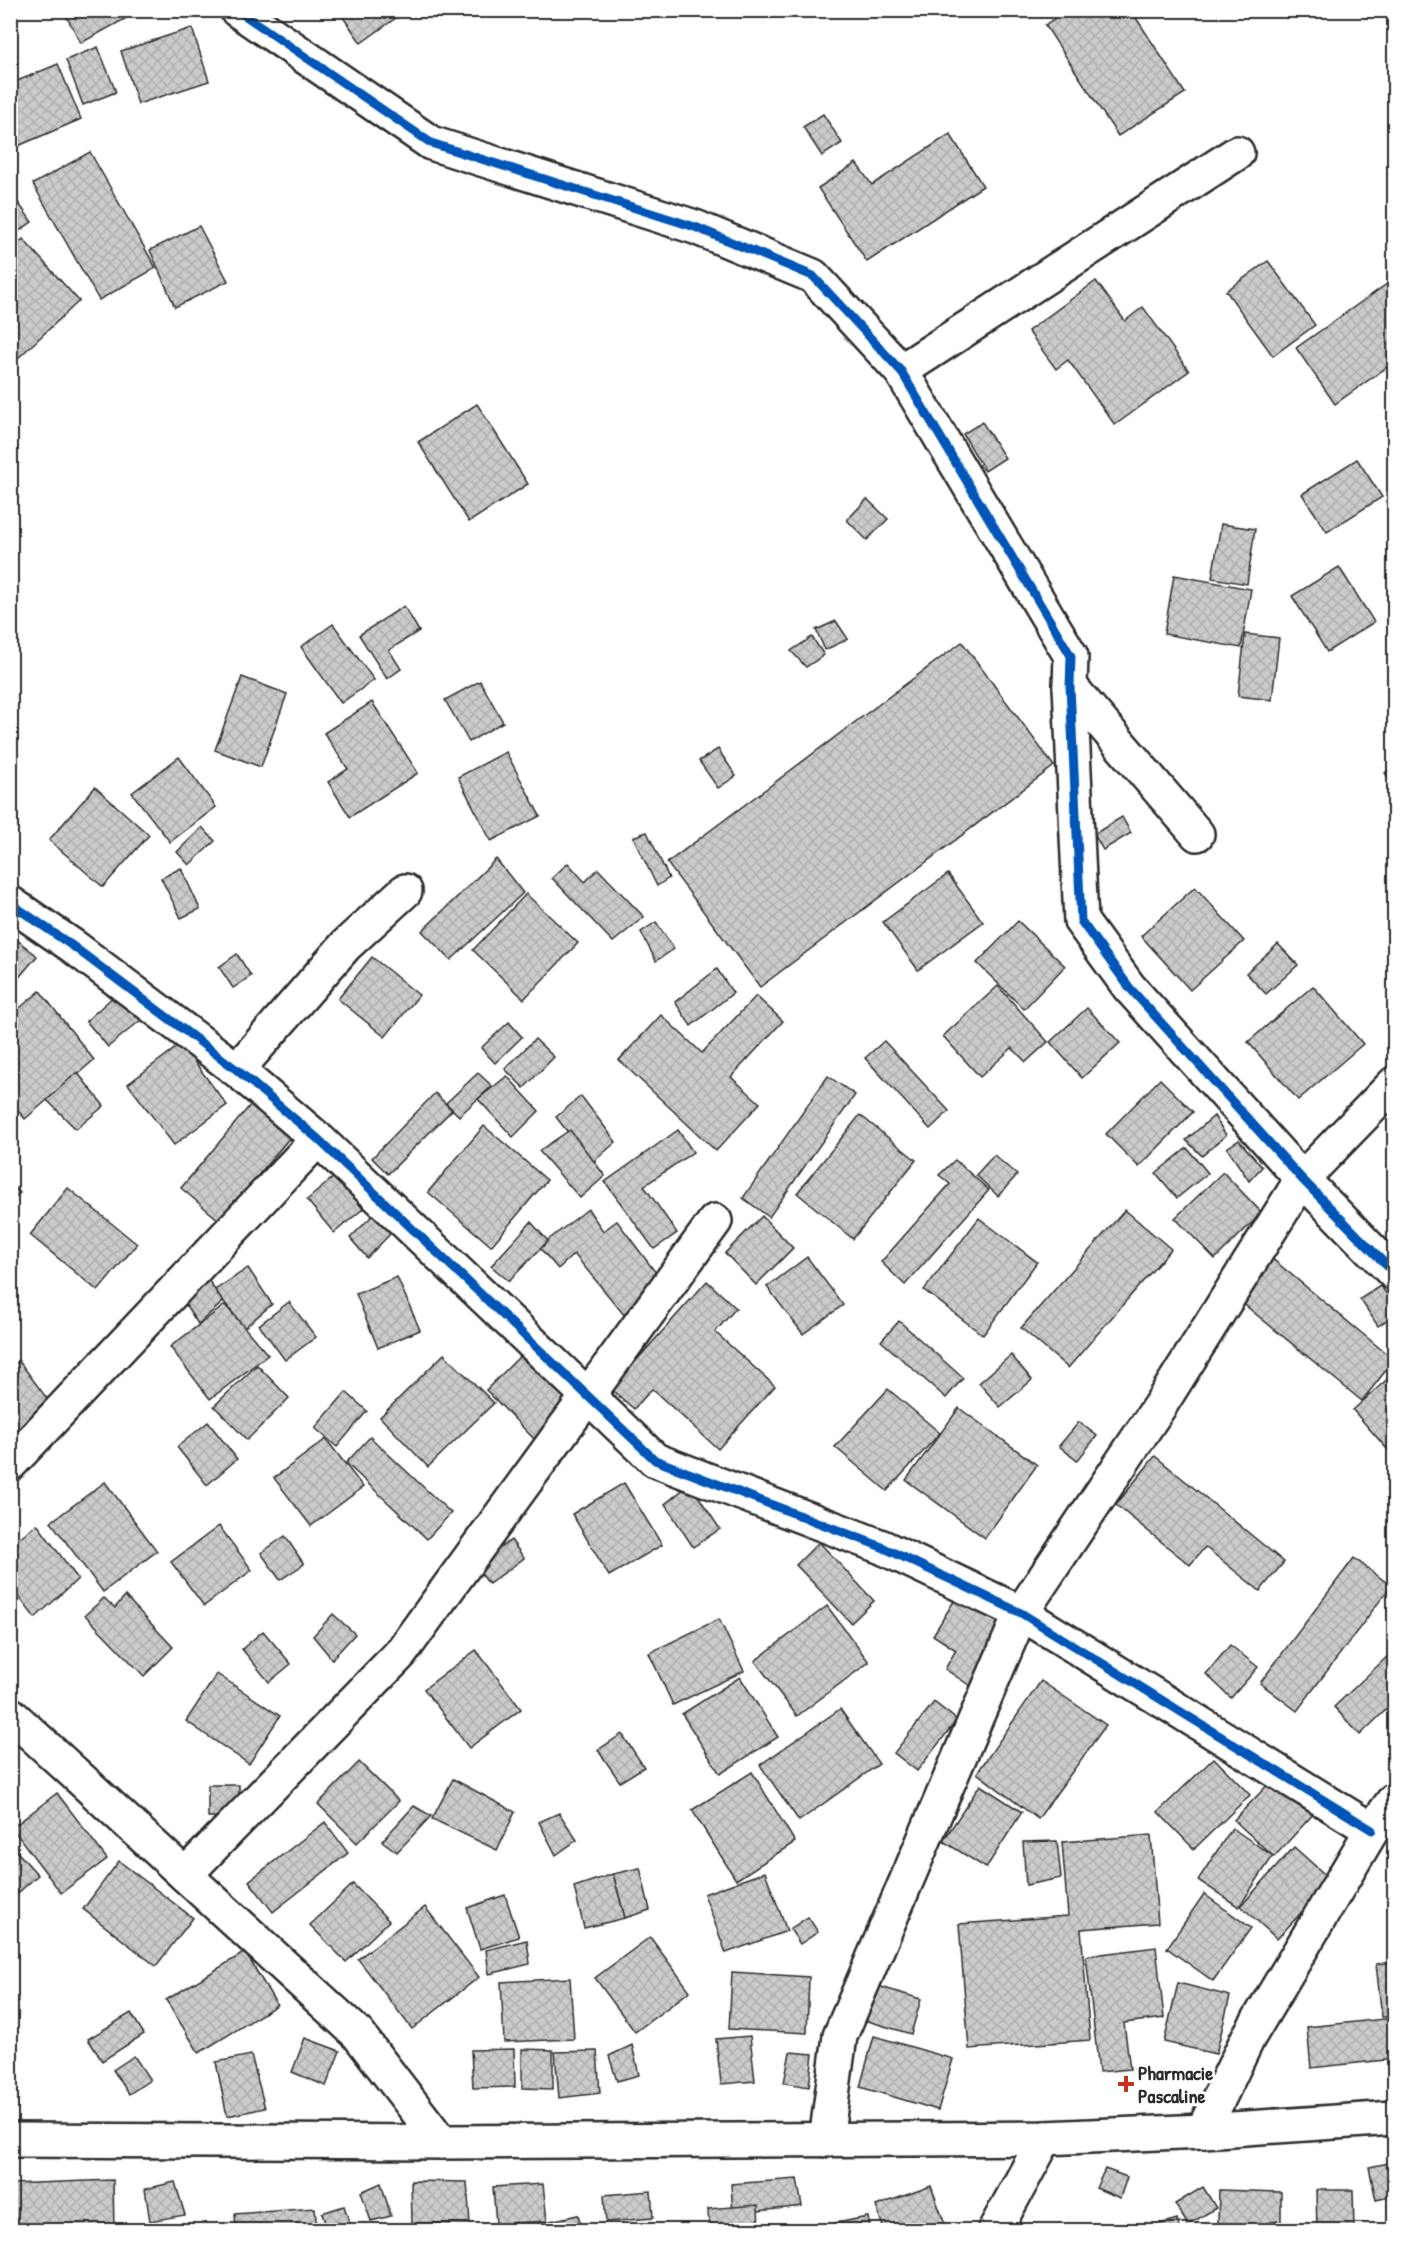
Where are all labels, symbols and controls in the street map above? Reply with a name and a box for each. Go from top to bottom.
place label: Pharmacie Pascaline [1138,2059,1213,2109]
marker: Pharmacie Pascaline [1119,2077,1133,2091]

